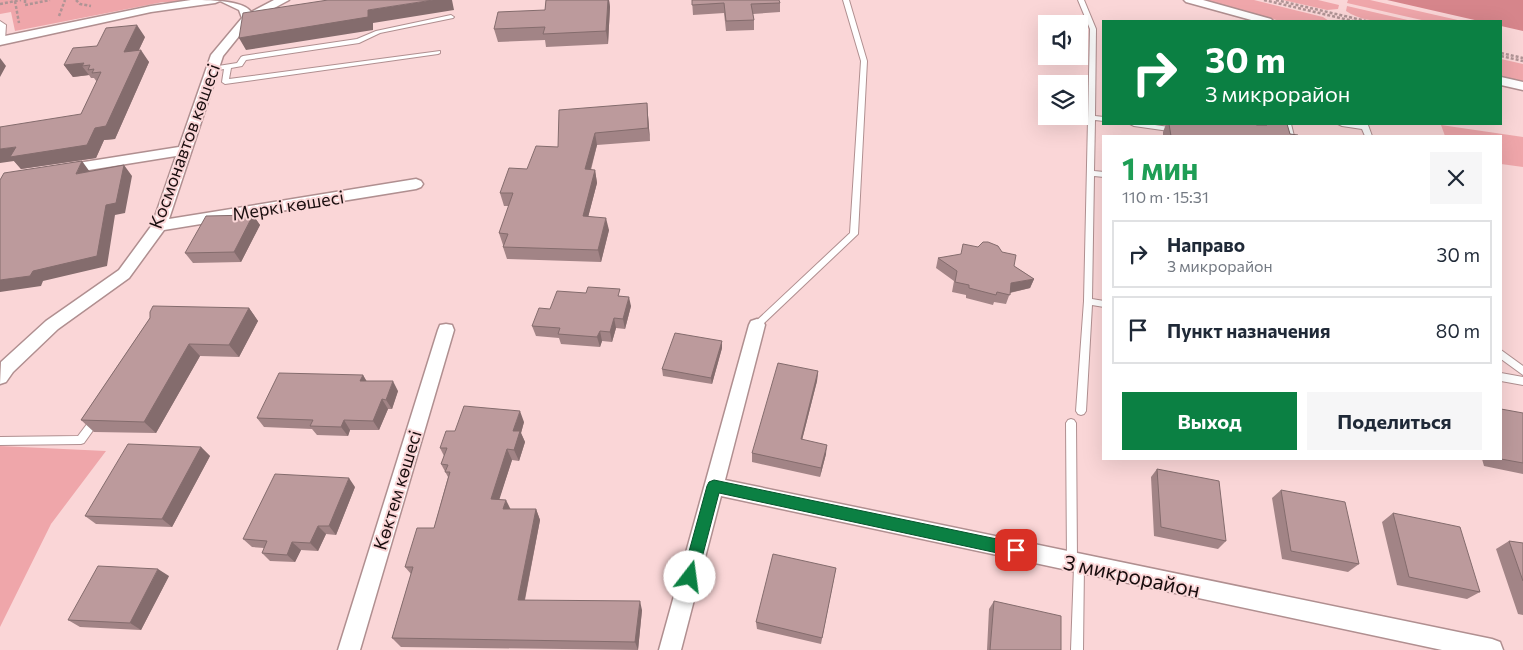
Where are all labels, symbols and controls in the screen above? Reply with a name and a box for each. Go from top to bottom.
map controls [1038,15,1088,125]
button: sound [1038,15,1088,65]
text: 30 m [1205,37,1286,80]
icon: right [1122,40,1187,105]
street label: Космонавтов көшесі [144,61,224,231]
button: layers [1038,75,1088,125]
text: 3 микрорайон [1205,80,1350,107]
text: 1 мин [1122,149,1198,186]
button: close [1430,152,1482,204]
street label: Меркі көшесі [231,185,345,225]
text: 110 m · 15:31 [1122,187,1209,206]
text: Направо [1167,233,1245,256]
icon: right [1124,240,1152,268]
text: 30 m [1437,243,1480,266]
text: 3 микрорайон [1167,256,1273,275]
icon: arrive [1124,316,1152,344]
text: Пункт назначения [1167,319,1330,342]
text: 80 m [1436,319,1480,342]
button: Выход [1122,392,1297,450]
button: Поделиться [1307,392,1482,450]
street label: Көктем көшесі [368,428,426,552]
pin [995,529,1037,571]
icon: arrive [1002,536,1030,564]
street label: 3 микрорайон [1062,548,1202,602]
position arrow [663,550,715,602]

